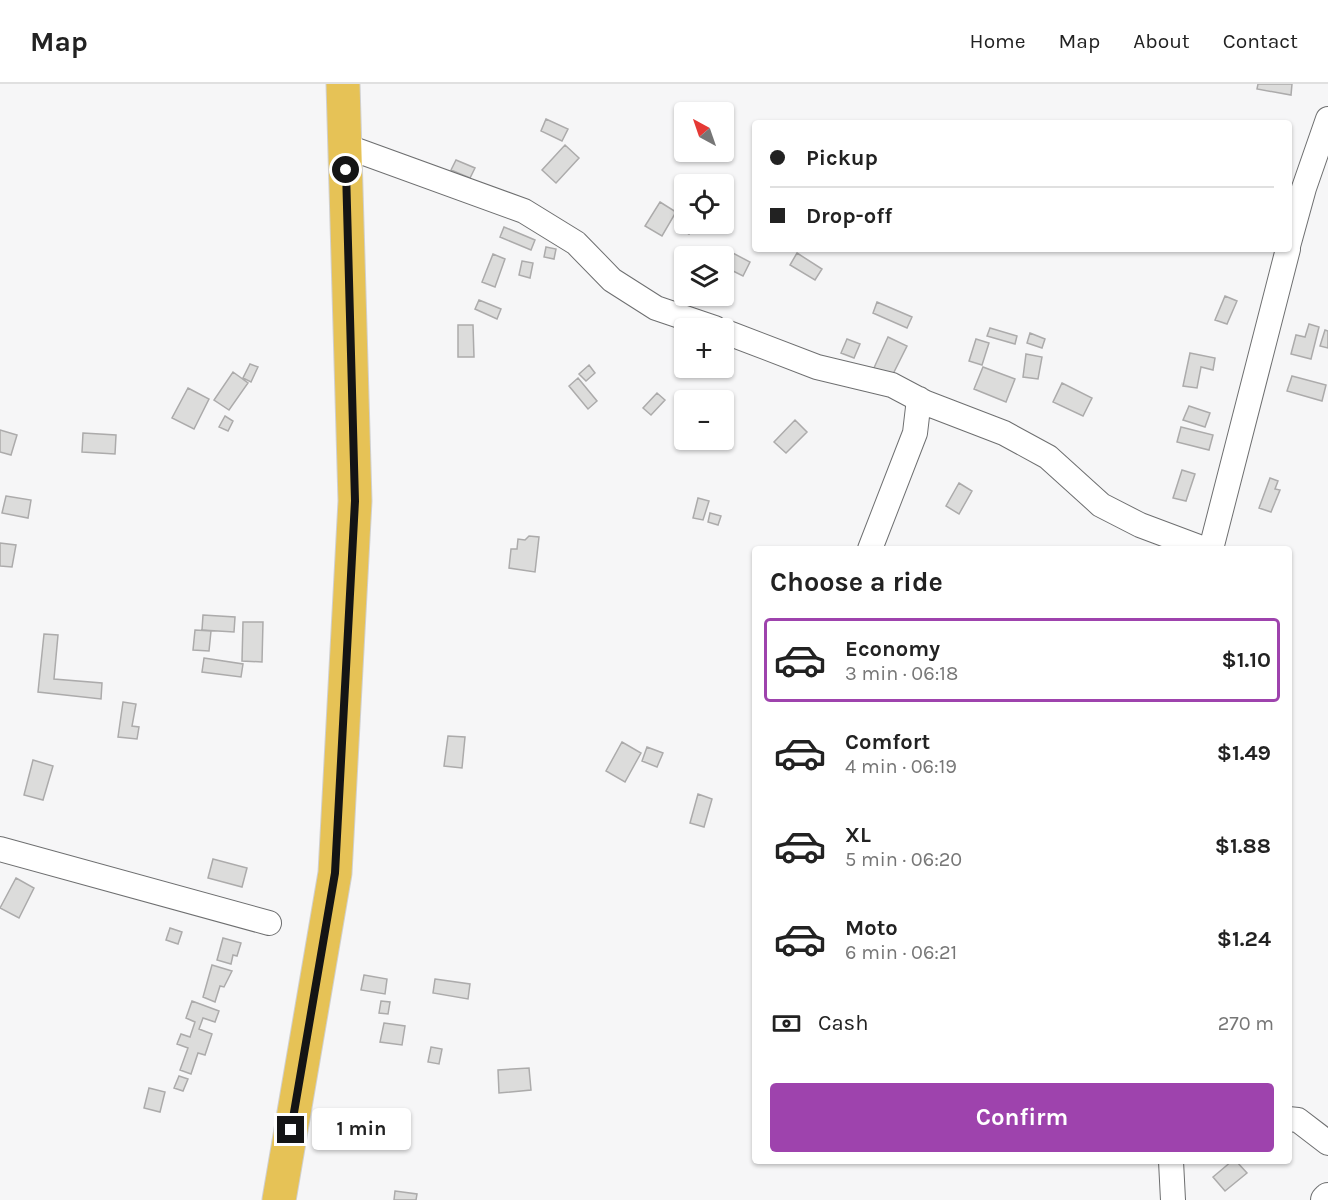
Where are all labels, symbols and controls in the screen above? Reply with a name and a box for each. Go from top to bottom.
text: Map [30,25,88,58]
text: Home [970,29,1026,53]
text: Map [1059,29,1100,53]
text: About [1133,29,1190,53]
text: Contact [1223,29,1298,53]
north arrow [674,102,734,162]
map controls [674,102,734,450]
text: Pickup [806,145,878,171]
route start [332,156,359,183]
button: locate [674,174,734,234]
text: Drop-off [806,203,892,229]
button: layers [674,246,734,306]
button: + [674,318,734,378]
button: − [674,390,734,450]
text: Choose a ride [770,566,943,598]
icon: car [773,633,827,687]
text: Economy [845,636,940,662]
text: $1.10 [1222,647,1271,673]
text: 3 min · 06:18 [845,662,958,685]
icon: car [773,726,827,780]
text: Comfort [845,729,930,755]
text: $1.49 [1217,740,1271,766]
text: 4 min · 06:19 [845,755,957,778]
icon: car [773,819,827,873]
text: XL [845,822,871,848]
text: $1.88 [1215,833,1271,859]
text: 5 min · 06:20 [845,848,962,871]
icon: car [773,912,827,966]
text: Moto [845,915,898,941]
text: $1.24 [1217,926,1271,952]
text: 6 min · 06:21 [845,941,957,964]
icon: cash [770,1007,803,1040]
text: Cash [818,1010,868,1036]
text: 270 m [1218,1012,1274,1035]
button: Confirm [770,1083,1274,1152]
callout: 1 min [312,1109,411,1151]
route end [277,1116,304,1143]
text: 1 min [336,1117,387,1140]

